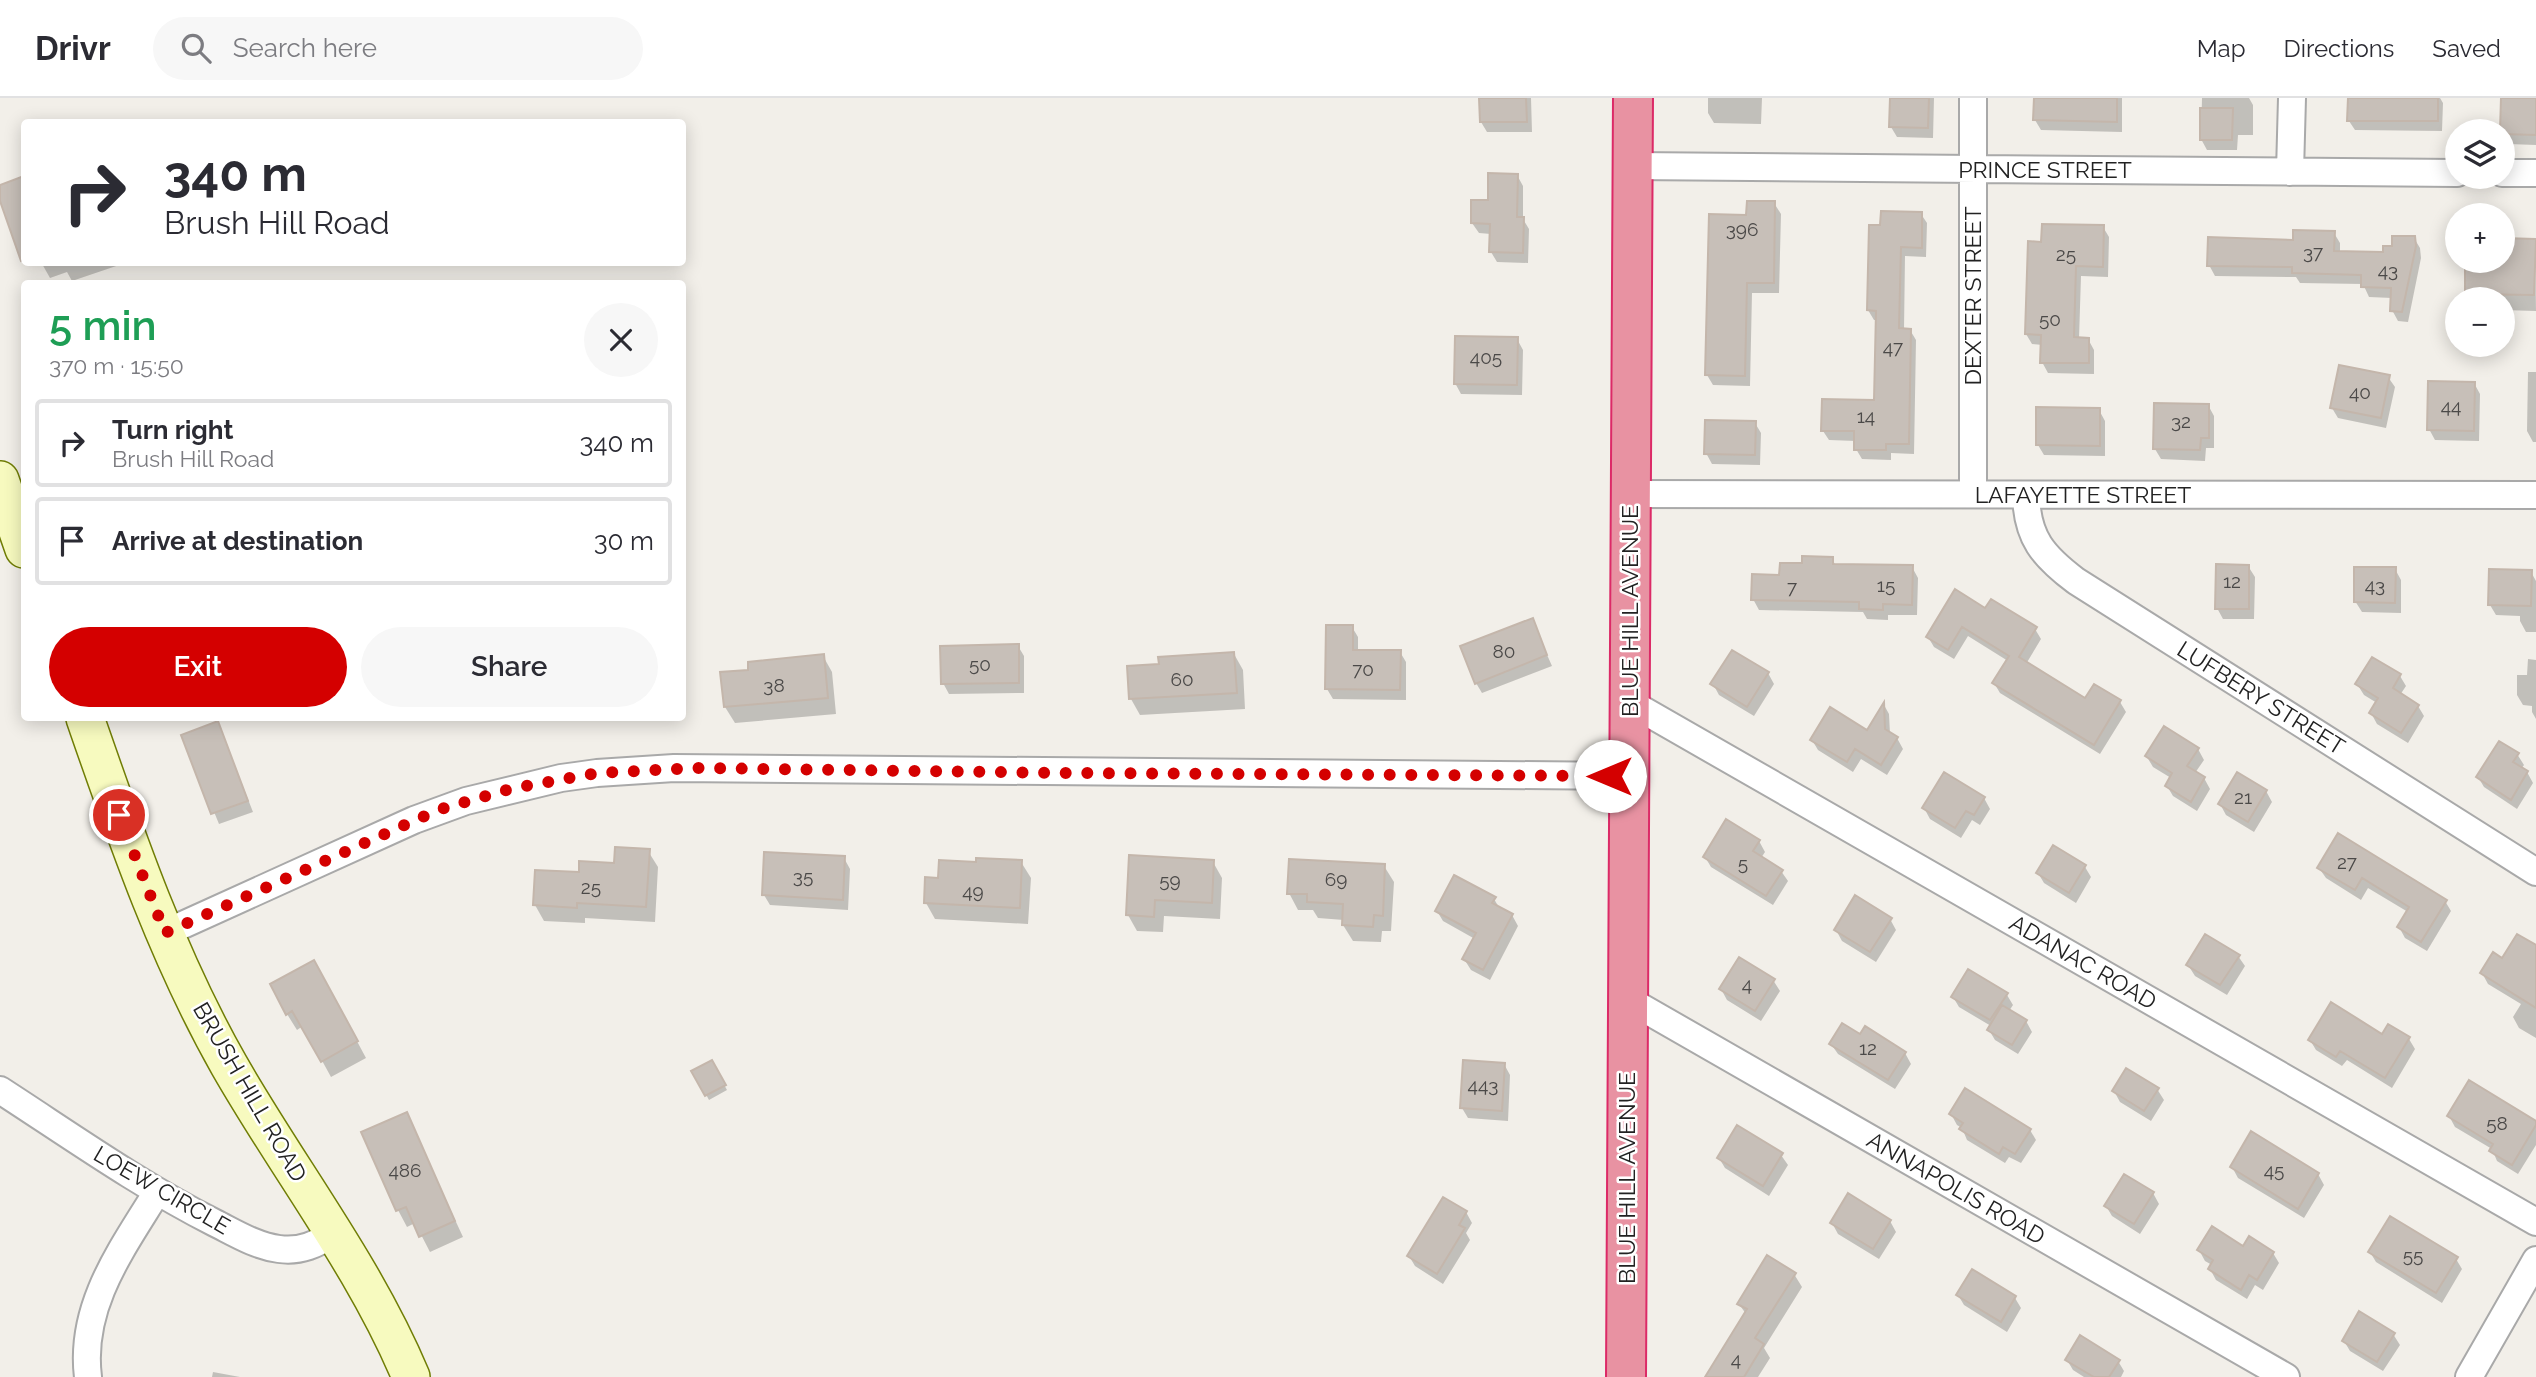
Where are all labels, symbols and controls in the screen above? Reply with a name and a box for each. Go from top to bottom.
search box [153,17,643,80]
text: Drivr [35,29,111,68]
icon: search [177,29,215,67]
text: Search here [233,33,377,63]
text: Map [2197,34,2246,63]
text: Directions [2284,34,2394,63]
text: Saved [2432,34,2501,63]
map controls [2445,119,2515,357]
button: layers [2445,119,2515,189]
text: 340 m [164,145,307,202]
icon: right [49,147,140,238]
street label: PRINCE STREET [1958,156,2132,183]
button: + [2445,203,2515,273]
text: Brush Hill Road [164,204,390,241]
street label: DEXTER STREET [1959,207,1986,385]
house number: 396 [1726,218,1758,240]
house number: 37 [2303,241,2323,263]
house number: 25 [2056,243,2076,265]
house number: 43 [2378,259,2398,281]
button: − [2445,287,2515,357]
text: 5 min [49,301,157,350]
button: close [584,303,658,377]
house number: 50 [2039,308,2061,330]
house number: 47 [1883,336,1903,358]
house number: 405 [1470,346,1502,368]
text: 370 m · 15:50 [49,352,184,379]
house number: 40 [2349,381,2371,403]
house number: 44 [2441,395,2461,417]
house number: 14 [1857,405,1875,427]
house number: 32 [2171,410,2191,432]
text: Turn right [112,415,233,445]
icon: right [53,424,91,462]
text: 340 m [579,428,654,458]
text: Brush Hill Road [112,445,274,472]
street label: LAFAYETTE STREET [1975,481,2191,508]
street label: BLUE HILL AVENUE [1616,505,1643,717]
icon: arrive [53,522,91,560]
text: Arrive at destination [112,526,363,556]
text: 30 m [594,526,654,556]
house number: 12 [2223,570,2241,592]
house number: 15 [1877,574,1895,596]
house number: 43 [2365,574,2385,596]
house number: 7 [1787,576,1797,598]
button: Exit [49,627,347,707]
button: Share [361,627,658,707]
street label: LUFBERY STREET [2173,635,2350,760]
house number: 80 [1493,640,1515,662]
house number: 50 [969,653,991,675]
house number: 70 [1352,658,1374,680]
house number: 60 [1170,668,1194,690]
house number: 38 [763,674,785,696]
position arrow [1573,739,1647,813]
pin [89,785,149,845]
house number: 21 [2234,786,2252,808]
icon: arrive [100,796,138,834]
house number: 27 [2337,851,2357,873]
house number: 5 [1738,852,1748,874]
house number: 35 [793,865,813,887]
house number: 69 [1325,868,1347,890]
house number: 59 [1159,869,1181,891]
house number: 25 [581,876,601,898]
house number: 49 [962,880,984,902]
street label: ADANAC ROAD [2005,909,2161,1015]
house number: 4 [1742,973,1752,995]
street label: BRUSH HILL ROAD [188,997,313,1186]
house number: 12 [1859,1037,1877,1059]
street label: BLUE HILL AVENUE [1613,1072,1640,1284]
house number: 443 [1468,1074,1498,1096]
house number: 58 [2486,1112,2508,1134]
street label: ANNAPOLIS ROAD [1863,1126,2050,1249]
street label: LOEW CIRCLE [89,1140,235,1239]
house number: 486 [388,1159,422,1181]
house number: 45 [2264,1159,2284,1181]
house number: 55 [2403,1244,2423,1266]
house number: 4 [1731,1348,1741,1370]

